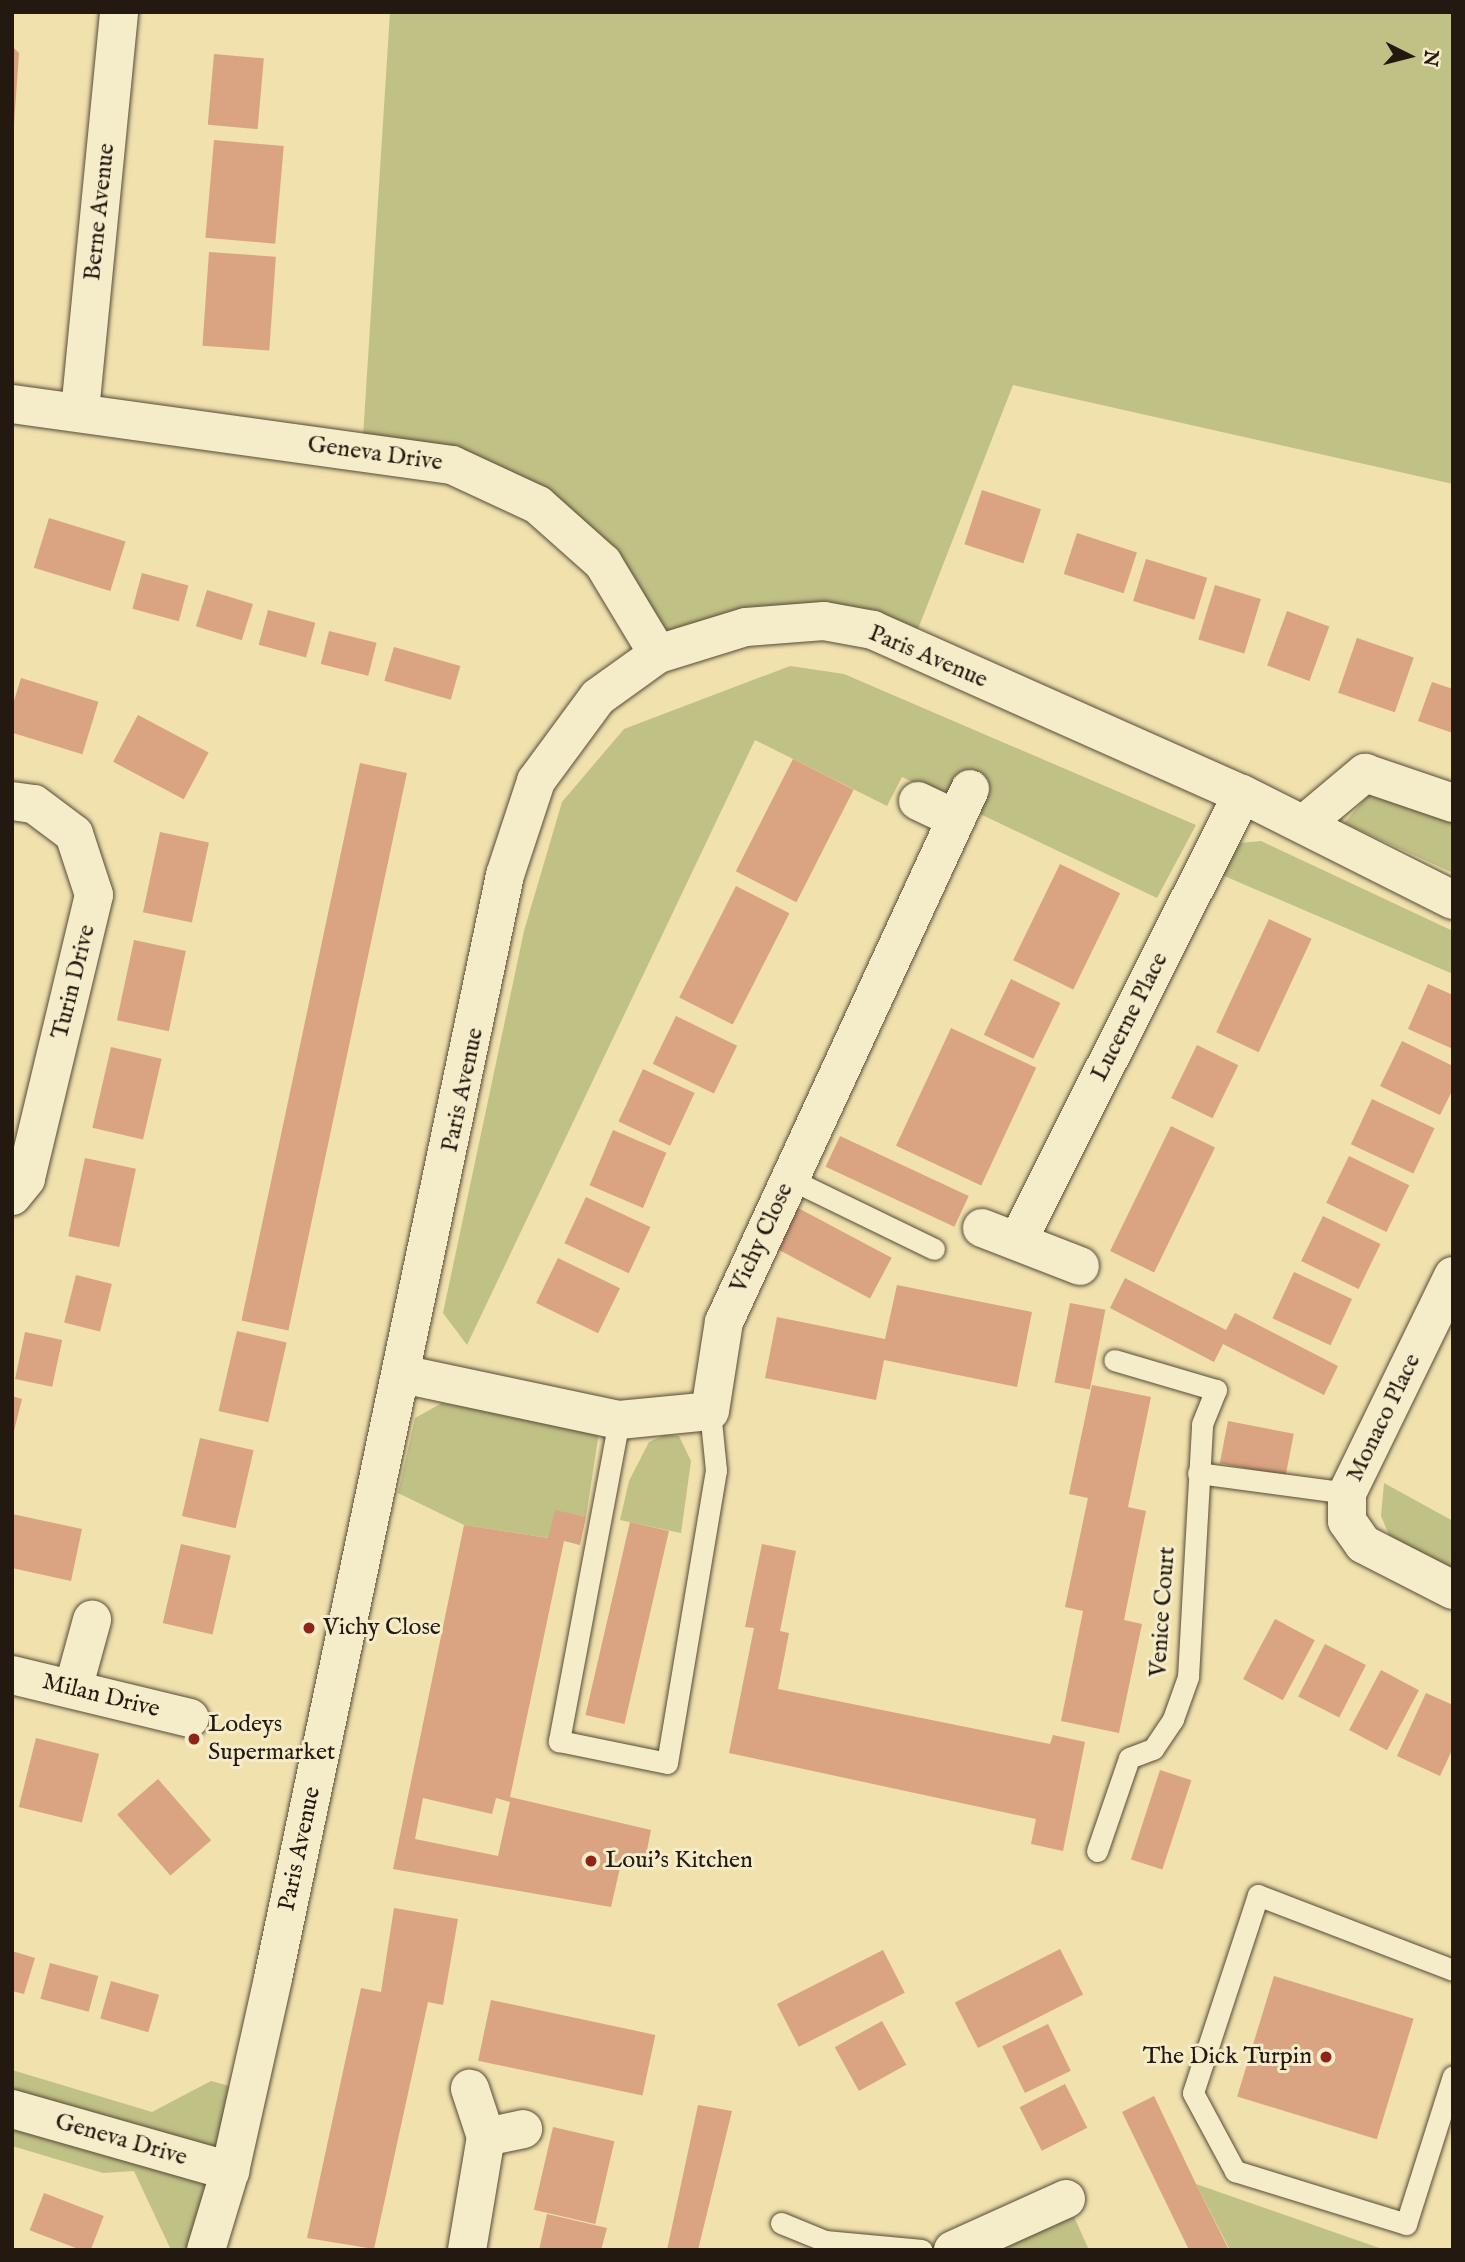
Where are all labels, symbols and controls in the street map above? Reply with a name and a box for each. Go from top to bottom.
north arrow [1374,21,1444,91]
text: N [1417,49,1443,68]
street label: Berne Avenue [78,142,122,282]
street label: Geneva Drive [306,430,444,478]
street label: Paris Avenue [864,619,992,695]
street label: Turin Drive [46,922,102,1042]
street label: Lucerne Place [1085,948,1175,1086]
street label: Paris Avenue [436,1025,490,1155]
street label: Vichy Close [724,1179,800,1297]
street label: Monaco Place [1341,1349,1427,1487]
street label: Venice Court [1144,1546,1182,1678]
place label: Vichy Close [323,1614,441,1642]
marker: Vichy Close [301,1620,317,1636]
street label: Milan Drive [39,1668,163,1724]
place label: Lodeys Supermarket [208,1711,335,1767]
marker: Lodeys Supermarket [186,1731,202,1747]
street label: Paris Avenue [273,1784,327,1914]
place label: Loui's Kitchen [605,1847,753,1875]
marker: Loui's Kitchen [583,1853,599,1869]
place label: The Dick Turpin [1143,2043,1312,2071]
marker: The Dick Turpin [1318,2049,1334,2065]
street label: Geneva Drive [52,2107,190,2173]

